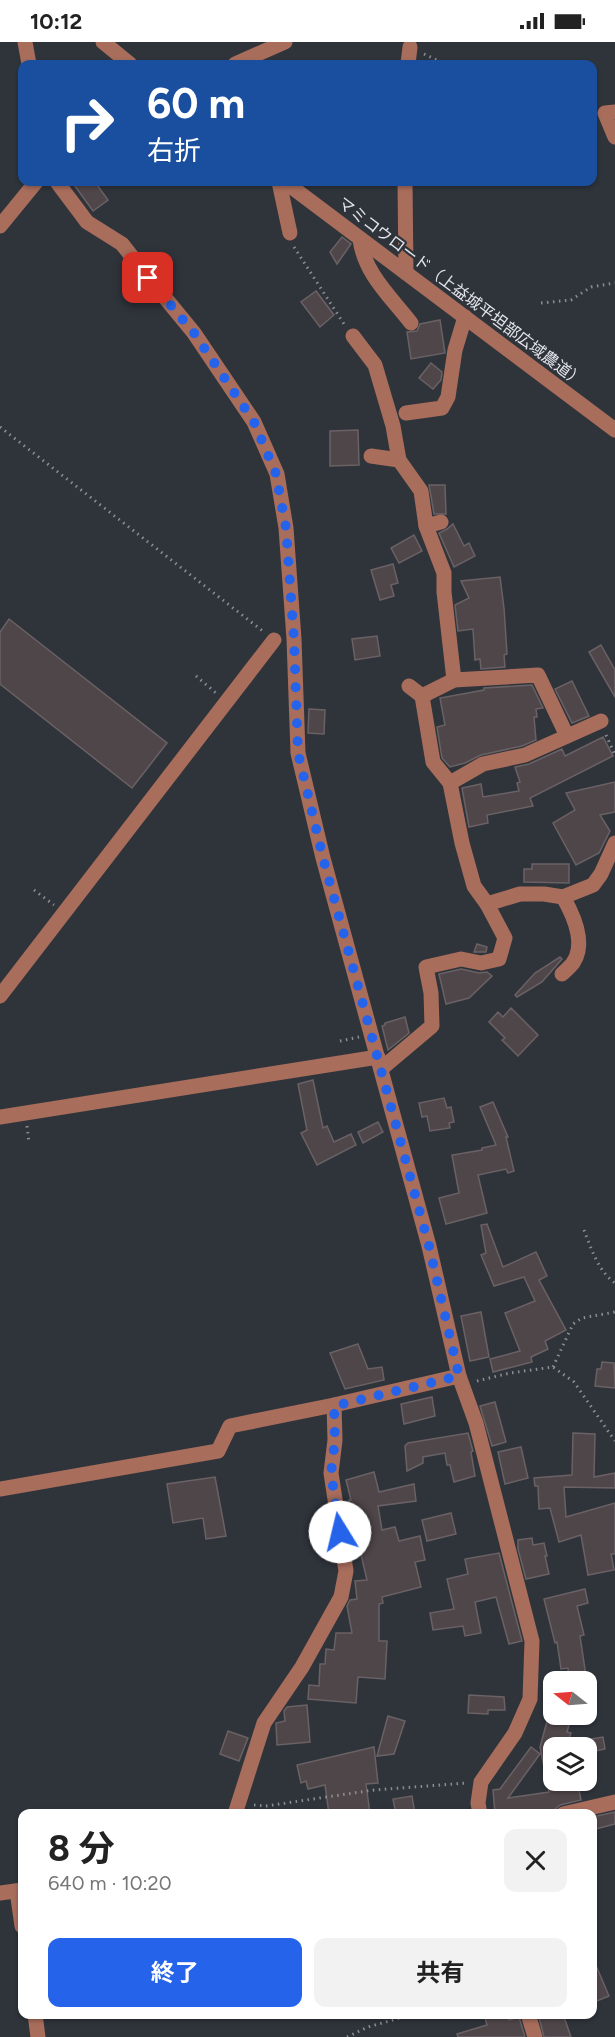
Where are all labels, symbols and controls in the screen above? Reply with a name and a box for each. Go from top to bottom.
text: 10:12 [30,8,82,35]
text: 60 m [147,78,245,129]
icon: right [48,84,126,162]
text: 右折 [147,134,201,167]
street label: マミコウロード（上益城平坦部広域農道） [334,193,588,391]
pin [122,252,173,303]
icon: arrive [131,261,164,294]
position arrow [308,1500,372,1564]
north arrow [543,1671,597,1725]
map controls [543,1671,597,1791]
button: layers [543,1737,597,1791]
text: 8 分 [48,1827,115,1870]
button: close [504,1829,567,1892]
text: 640 m · 10:20 [48,1871,172,1895]
button: 終了 [48,1938,302,2007]
button: 共有 [314,1938,567,2007]

